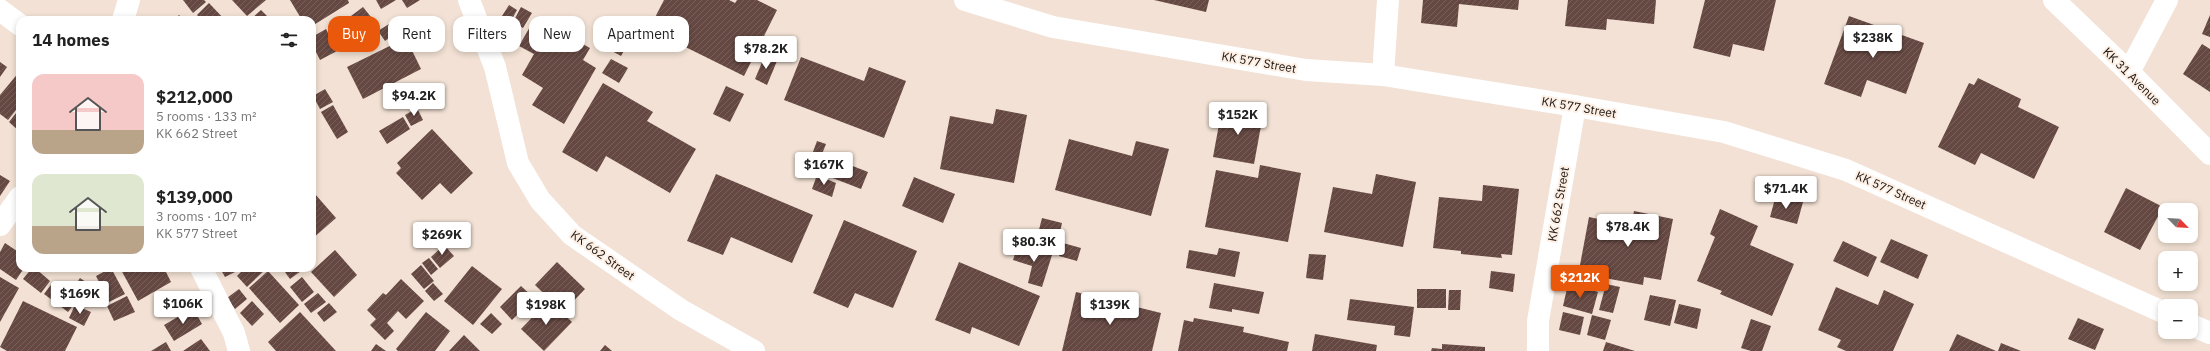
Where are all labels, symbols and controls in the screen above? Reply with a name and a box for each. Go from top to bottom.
chip: Buy [328,16,380,52]
chip: Rent [388,16,445,52]
chip: Filters [453,16,521,52]
chip: New [529,16,585,52]
chip: Apartment [593,16,689,52]
pin: $238K [1845,25,1901,59]
text: 14 homes [32,29,109,51]
icon: filters [278,29,300,51]
text: $238K [1853,29,1893,46]
pin: $78.2K [733,36,799,70]
text: $78.2K [744,40,788,57]
street label: KK 31 Avenue [2100,44,2164,108]
street label: KK 577 Street [1221,48,1297,76]
pin: $94.2K [381,83,447,117]
text: $212,000 [156,86,233,108]
text: $94.2K [392,87,436,104]
icon: home [64,90,112,138]
street label: KK 577 Street [1541,93,1617,121]
pin: $152K [1210,102,1266,136]
text: $152K [1218,106,1258,123]
text: 5 rooms · 133 m² [156,108,257,125]
text: KK 662 Street [156,125,238,142]
pin: $167K [796,152,852,186]
text: $167K [804,156,844,173]
street label: KK 662 Street [1544,166,1572,242]
street label: KK 577 Street [1854,168,1928,212]
pin: $71.4K [1753,176,1819,210]
text: $71.4K [1764,180,1808,197]
text: $139,000 [156,186,233,208]
icon: home [64,190,112,238]
north arrow [2158,203,2198,243]
map controls [2158,203,2198,339]
text: 3 rooms · 107 m² [156,208,257,225]
pin: $78.4K [1595,214,1661,248]
text: $78.4K [1606,218,1650,235]
pin: $269K [414,222,470,256]
text: KK 577 Street [156,225,238,242]
text: $269K [422,226,462,243]
street label: KK 662 Street [568,227,638,283]
pin: $80.3K [1001,229,1067,263]
text: $80.3K [1012,233,1056,250]
button: + [2158,251,2198,291]
pin: $212K [1552,265,1608,299]
text: $212K [1560,269,1600,286]
pin: $169K [52,281,108,315]
text: $169K [60,285,100,302]
pin: $106K [155,291,211,325]
pin: $198K [518,292,574,326]
pin: $139K [1082,292,1138,326]
text: $106K [163,295,203,312]
text: $198K [526,296,566,313]
text: $139K [1090,296,1130,313]
button: − [2158,299,2198,339]

